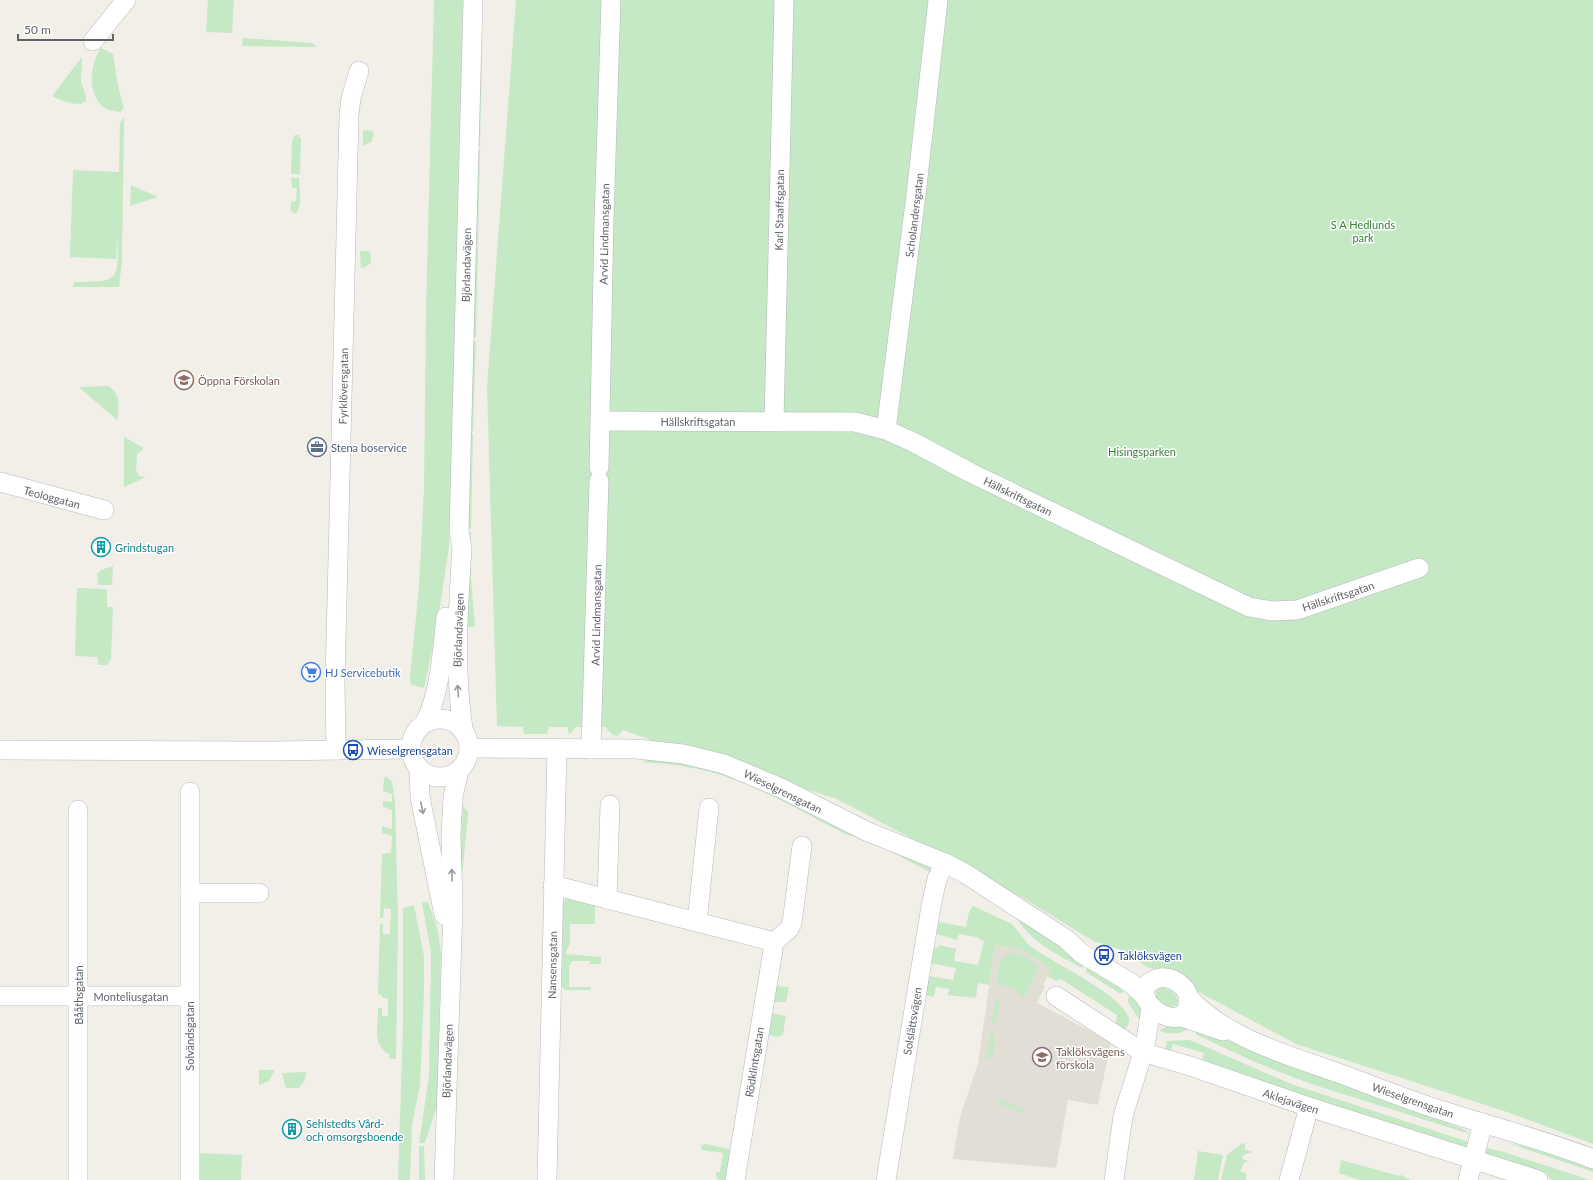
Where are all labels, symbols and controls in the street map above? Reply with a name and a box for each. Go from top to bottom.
scale bar [18,16,113,42]
text: 50 m [24,22,51,37]
street label: Karl Staaffsgatan [772,169,786,251]
street label: Scholandersgatan [902,172,926,258]
street label: Arvid Lindmansgatan [597,183,611,285]
park label: S A Hedlunds park [1331,218,1395,244]
street label: Björlandavägen [459,228,473,302]
street label: Fyrklöversgatan [336,348,350,424]
school or university icon: Öppna Förskolan [173,369,195,391]
place label: Öppna Förskolan [198,374,280,387]
street label: Hällskriftsgatan [661,415,735,428]
office icon: Stena boservice [306,436,328,458]
place label: Stena boservice [331,441,407,454]
park label: Hisingsparken [1108,445,1176,458]
street label: Hällskriftsgatan [982,474,1054,518]
street label: Teologgatan [22,483,82,511]
building icon: Grindstugan [90,536,112,558]
place label: Grindstugan [115,541,174,554]
street label: Arvid Lindmansgatan [589,564,603,666]
street label: Hällskriftsgatan [1300,578,1376,614]
street label: Björlandavägen [450,593,466,667]
supermarket icon: HJ Servicebutik [300,661,322,683]
place label: HJ Servicebutik [325,666,401,679]
one-way arrow [454,685,461,698]
bus stop icon: Wieselgrensgatan [342,739,364,761]
place label: Wieselgrensgatan [367,744,453,757]
street label: Wieselgrensgatan [742,766,824,816]
one-way arrow [418,801,426,814]
one-way arrow [448,869,456,882]
street label: Nansensgatan [545,931,559,999]
bus stop icon: Taklöksvägen [1093,944,1115,966]
place label: Taklöksvägen [1118,949,1182,962]
street label: Bååthsgatan [72,965,85,1025]
street label: Solslättsvägen [900,986,924,1056]
street label: Monteliusgatan [94,990,168,1003]
street label: Solvändsgatan [183,1001,196,1071]
street label: Björlandavägen [439,1024,455,1098]
street label: Rödklintsgatan [742,1026,766,1098]
place label: Taklöksvägens förskola [1056,1045,1125,1071]
school or university icon: Taklöksvägens förskola [1031,1046,1053,1068]
street label: Wieselgrensgatan [1370,1080,1456,1120]
street label: Aklejavägen [1261,1086,1321,1116]
place label: Sehlstedts Vård- och omsorgsboende [306,1117,404,1143]
building icon: Sehlstedts Vård- och omsorgsboende [281,1118,303,1140]

